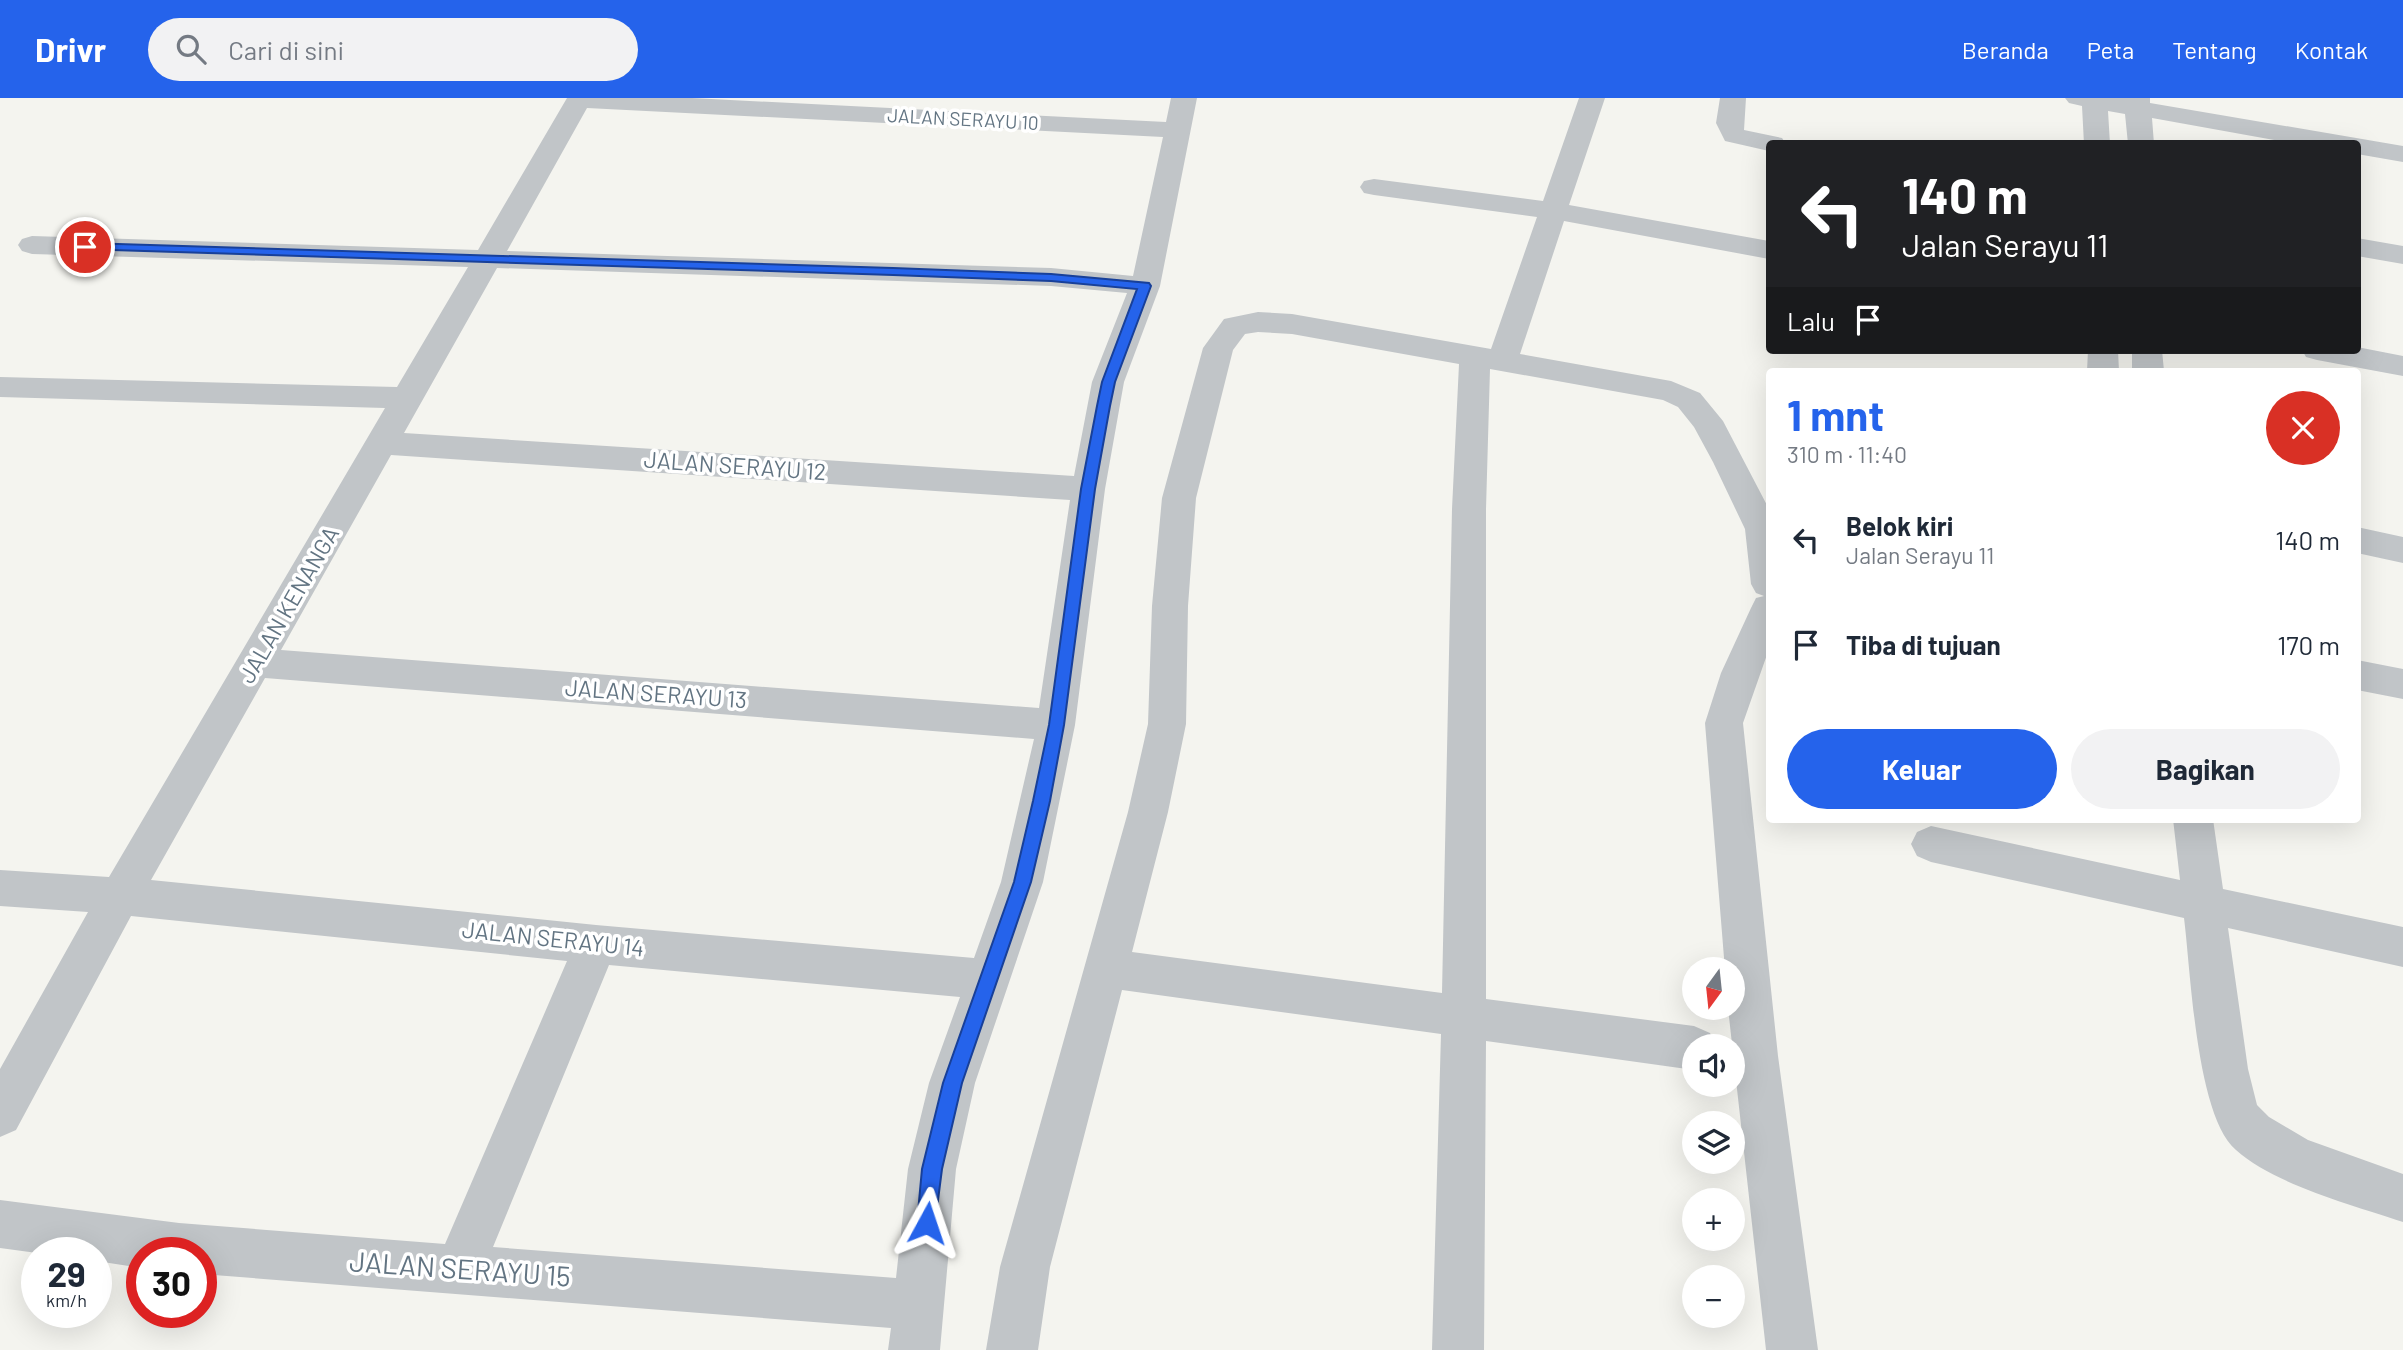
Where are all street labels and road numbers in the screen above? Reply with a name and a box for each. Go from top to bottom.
street label: JALAN SERAYU 10 [887,103,1039,134]
street label: JALAN SERAYU 12 [643,445,827,485]
street label: JALAN KENANGA [232,521,344,688]
street label: JALAN SERAYU 13 [564,673,748,713]
street label: JALAN SERAYU 14 [461,915,646,961]
street label: JALAN SERAYU 15 [348,1243,572,1293]

